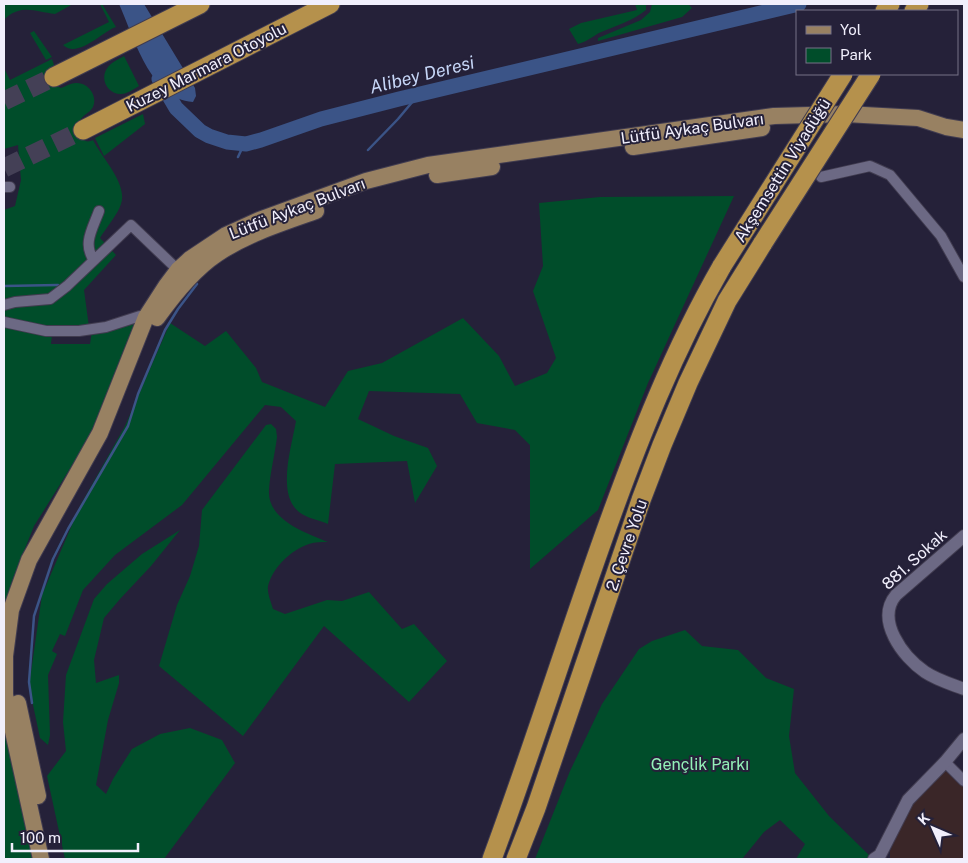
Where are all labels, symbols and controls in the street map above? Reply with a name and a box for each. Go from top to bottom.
legend [796,10,958,75]
street label: Kuzey Marmara Otoyolu [123,19,289,116]
text: Yol [840,21,861,38]
text: Park [840,46,872,63]
water label: Alibey Deresi [367,51,477,98]
street label: Akşemsettin Viyadüğü [730,95,834,246]
street label: Lütfü Aykaç Bulvarı [619,109,765,148]
street label: Lütfü Aykaç Bulvarı [226,174,368,243]
street label: 2. Çevre Yolu [602,497,651,593]
street label: 881. Sokak [878,525,951,593]
park label: Gençlik Parkı [651,755,749,774]
north arrow [908,803,958,853]
text: K [915,810,933,828]
scale bar [12,820,139,852]
text: 100 m [20,829,61,846]

